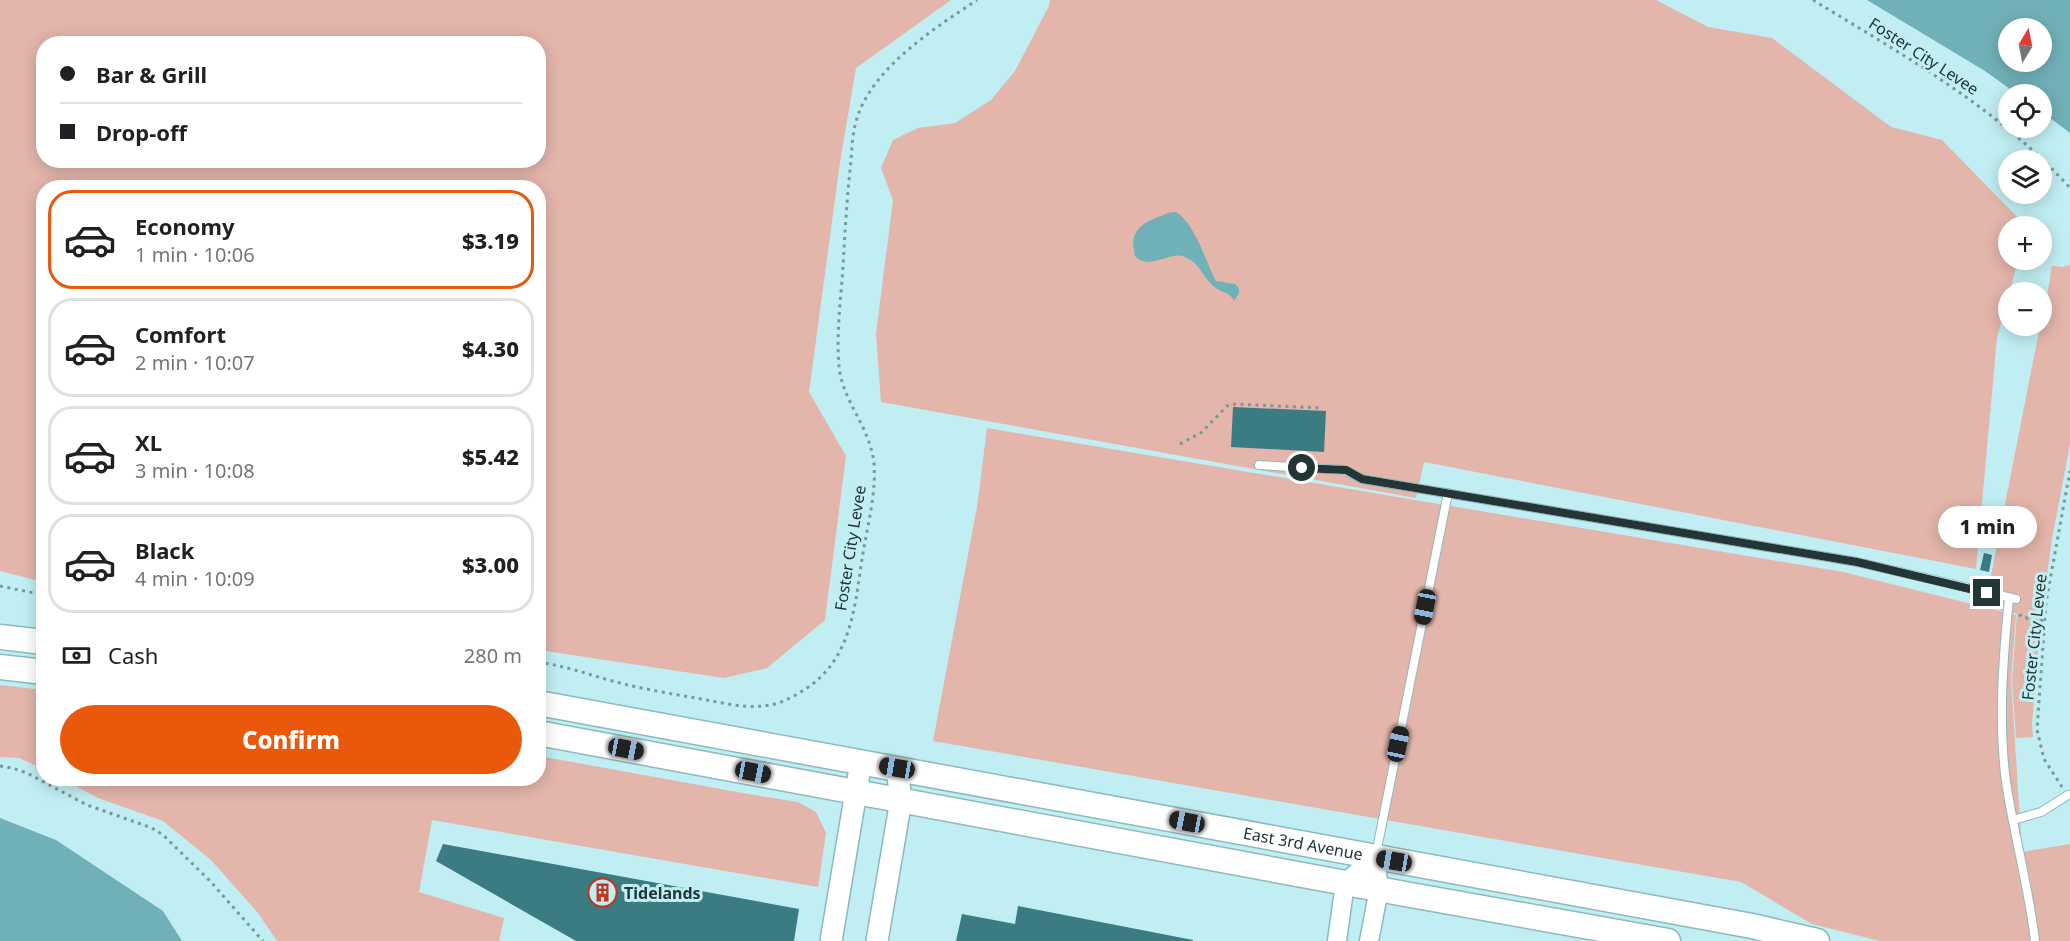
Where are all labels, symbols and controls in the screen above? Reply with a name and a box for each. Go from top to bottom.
street label: Foster City Levee [1865,12,1983,100]
north arrow [1998,18,2052,72]
map controls [1998,18,2052,336]
text: Bar & Grill [96,59,207,89]
button: locate [1998,84,2052,138]
text: Drop-off [96,117,187,147]
button: layers [1998,150,2052,204]
text: Economy [135,211,234,241]
icon: car [63,213,117,267]
button: + [1998,216,2052,270]
text: $3.19 [462,225,519,255]
text: 1 min · 10:06 [135,241,255,268]
button: − [1998,282,2052,336]
text: Comfort [135,319,226,349]
icon: car [63,321,117,375]
text: $4.30 [462,333,519,363]
text: 2 min · 10:07 [135,349,255,376]
text: XL [135,427,162,457]
icon: car [63,429,117,483]
text: $5.42 [462,441,519,471]
route start [1288,454,1315,481]
text: 3 min · 10:08 [135,457,255,484]
street label: Foster City Levee [829,484,871,612]
callout: 1 min [1938,506,2036,548]
text: 1 min [1960,513,2015,540]
text: Black [135,535,194,565]
icon: car [63,537,117,591]
text: $3.00 [462,549,519,579]
text: 4 min · 10:09 [135,565,255,592]
street label: Foster City Levee [2016,573,2052,701]
route end [1973,579,2000,606]
car [1413,588,1437,626]
icon: cash [60,639,93,672]
text: Cash [108,640,158,670]
text: 280 m [464,642,522,669]
button: Confirm [60,705,522,774]
car [1385,725,1411,763]
car [607,737,645,761]
car [878,756,916,780]
car [734,760,772,784]
car [1168,810,1206,834]
street label: East 3rd Avenue [1242,822,1365,865]
car [1375,849,1413,873]
building icon: Tidelands [587,877,619,909]
place label: Tidelands [624,882,701,904]

